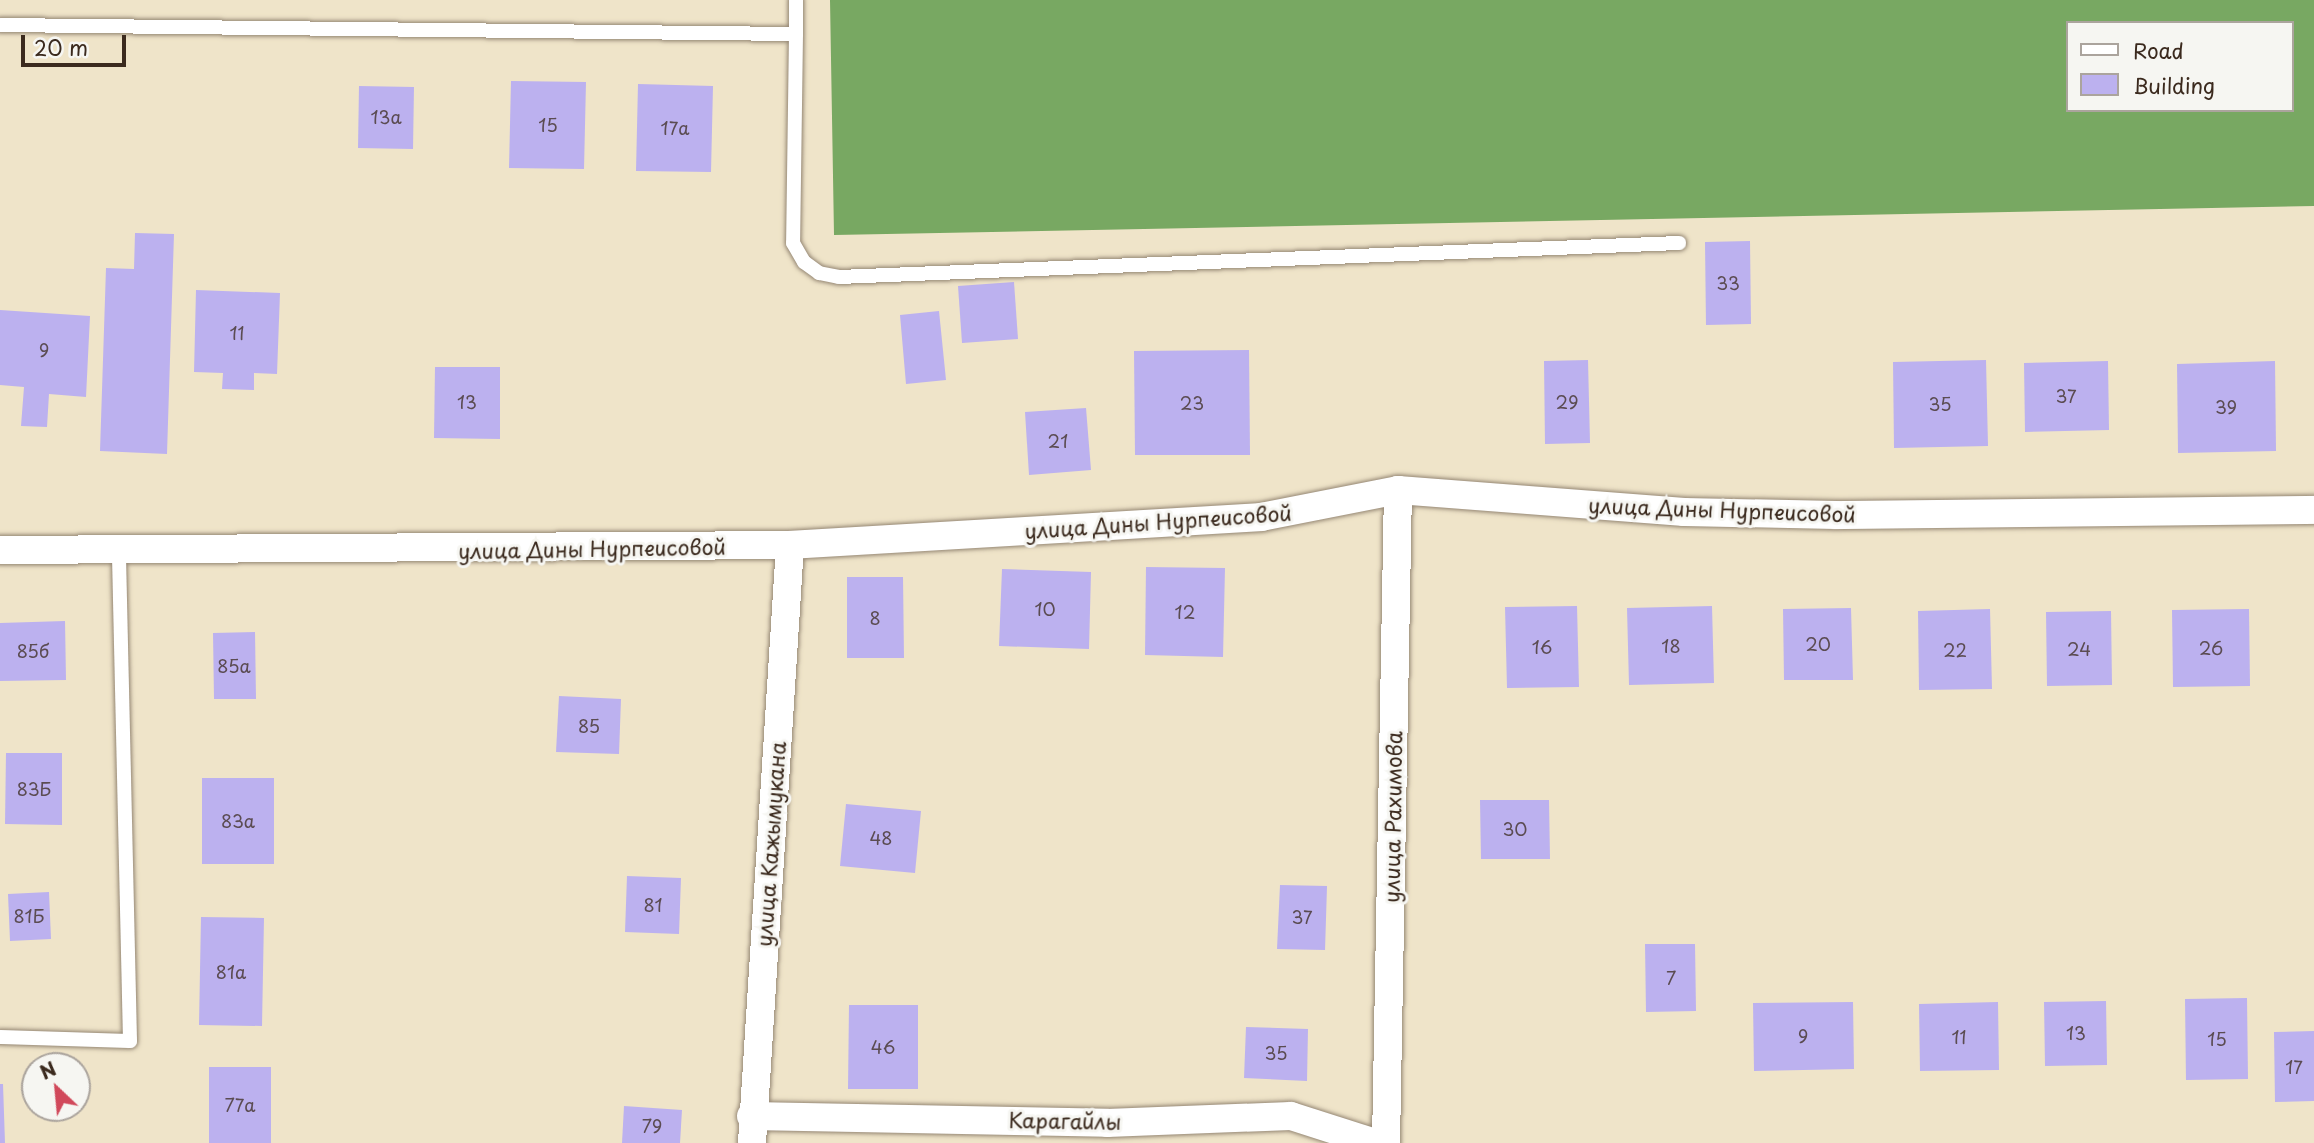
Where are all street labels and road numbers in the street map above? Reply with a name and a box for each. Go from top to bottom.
street label: улица Дины Нурпеисовой [1587,492,1857,526]
street label: улица Дины Нурпеисовой [1023,499,1293,543]
street label: улица Дины Нурпеисовой [457,533,727,563]
street label: улица Рахимова [1378,731,1406,903]
street label: улица Кажымукана [750,741,790,947]
street label: Карагайлы [1008,1106,1122,1134]

